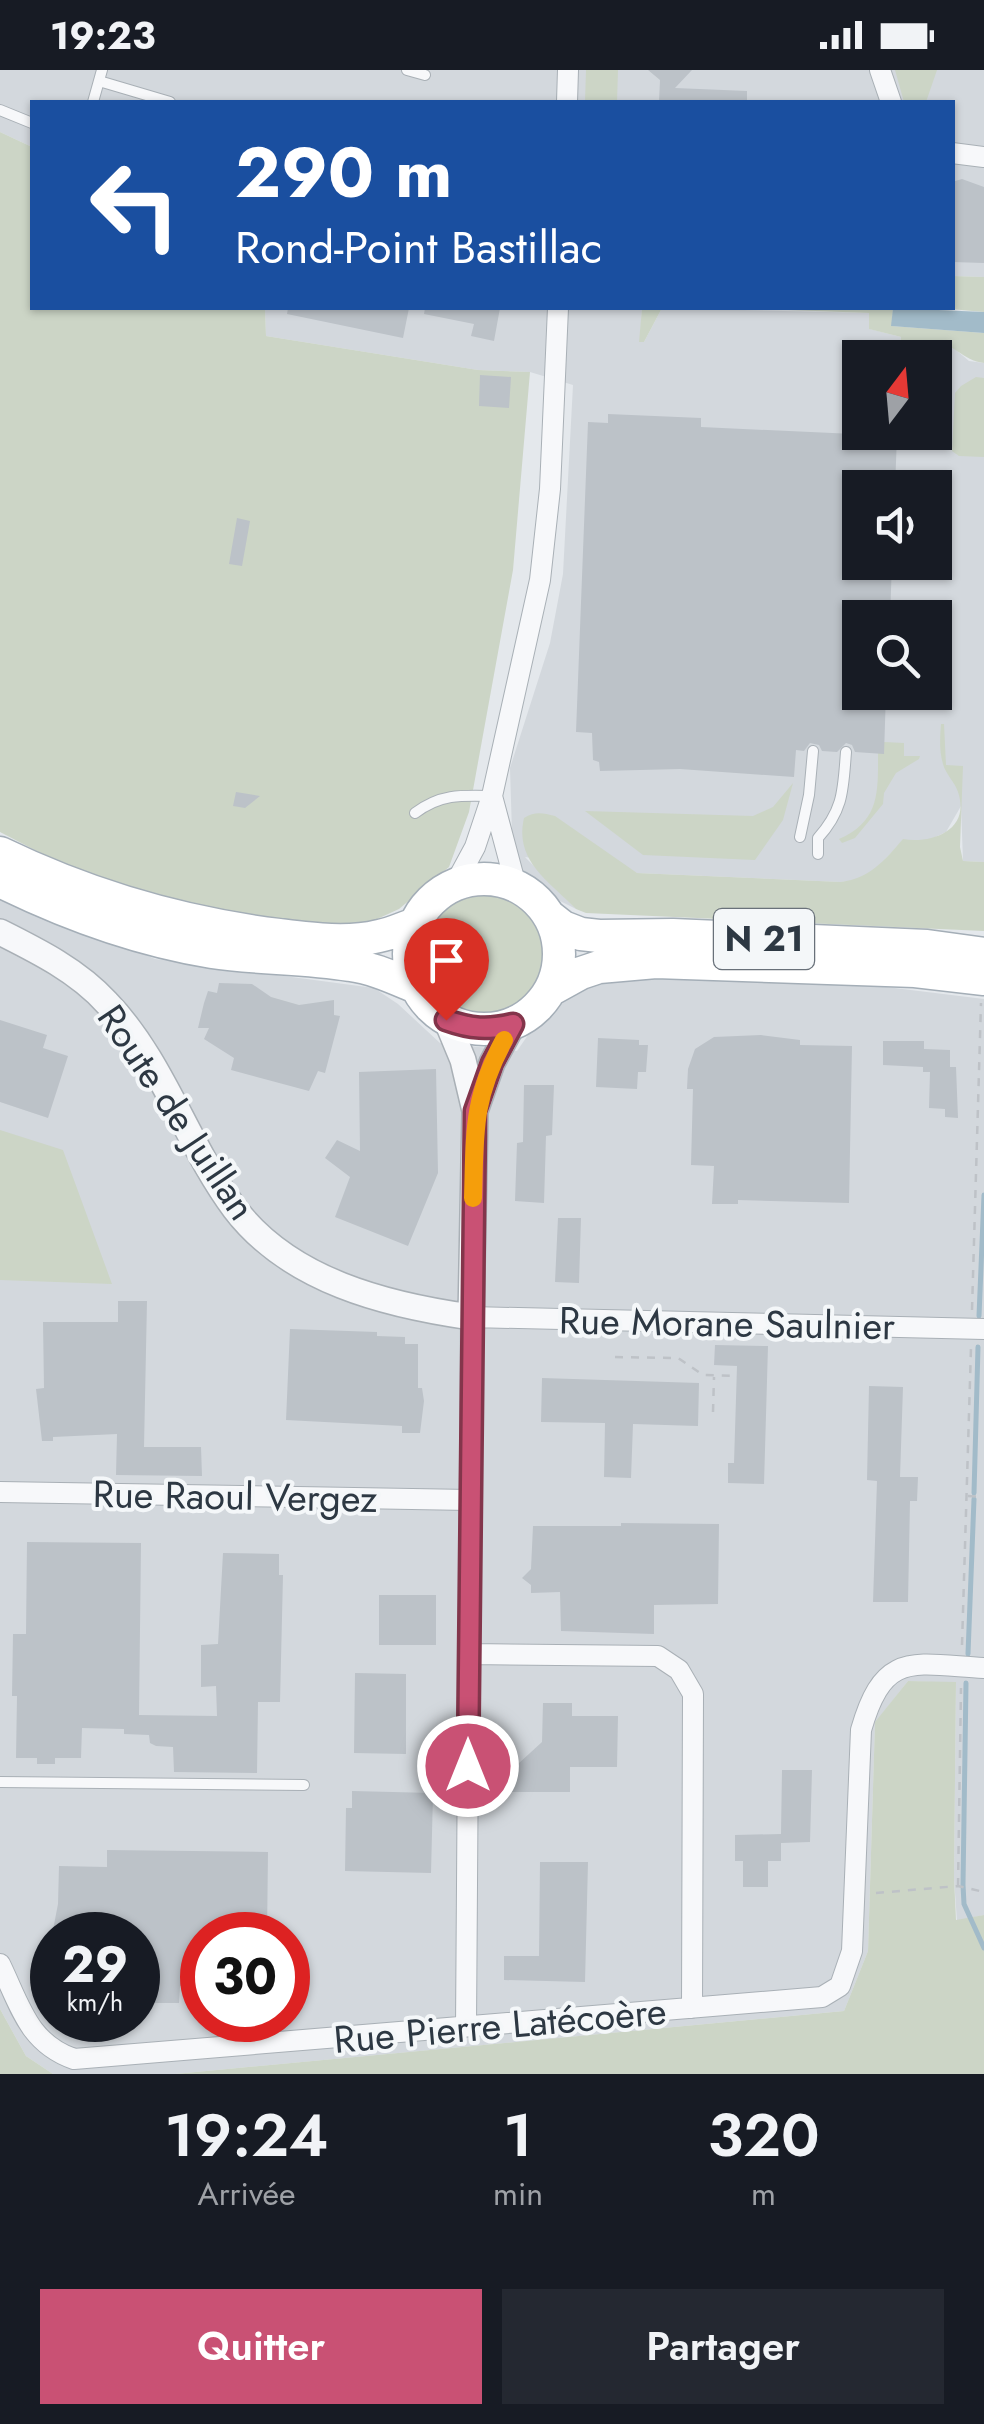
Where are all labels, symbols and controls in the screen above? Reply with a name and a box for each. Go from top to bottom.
text: 19:23 [50,8,156,63]
text: 290 m [235,122,453,223]
icon: left [70,140,200,270]
text: Rond-Point Bastillac [235,215,602,280]
north arrow [842,340,952,450]
map controls [842,340,952,710]
button: sound [842,470,952,580]
button: search [842,600,952,710]
road number: N 21 [714,909,814,969]
pin [404,918,489,1021]
icon: arrive [419,933,474,988]
street label: Route de Juillan [84,993,270,1231]
street label: Rue Morane Saulnier [558,1293,896,1353]
street label: Rue Raoul Vergez [92,1466,378,1526]
position arrow [416,1714,520,1818]
speed limit sign: 30 [180,1912,310,2042]
text: 29 [62,1928,128,2001]
street label: Rue Pierre Latécoère [331,1983,669,2067]
text: km/h [67,1984,123,2020]
text: 19:24 [164,2092,329,2179]
text: 1 [503,2092,533,2179]
text: 320 [707,2092,820,2179]
text: Arrivée [198,2171,295,2217]
text: min [493,2171,543,2217]
text: m [751,2171,776,2217]
button: Quitter [40,2289,482,2404]
button: Partager [502,2289,944,2404]

